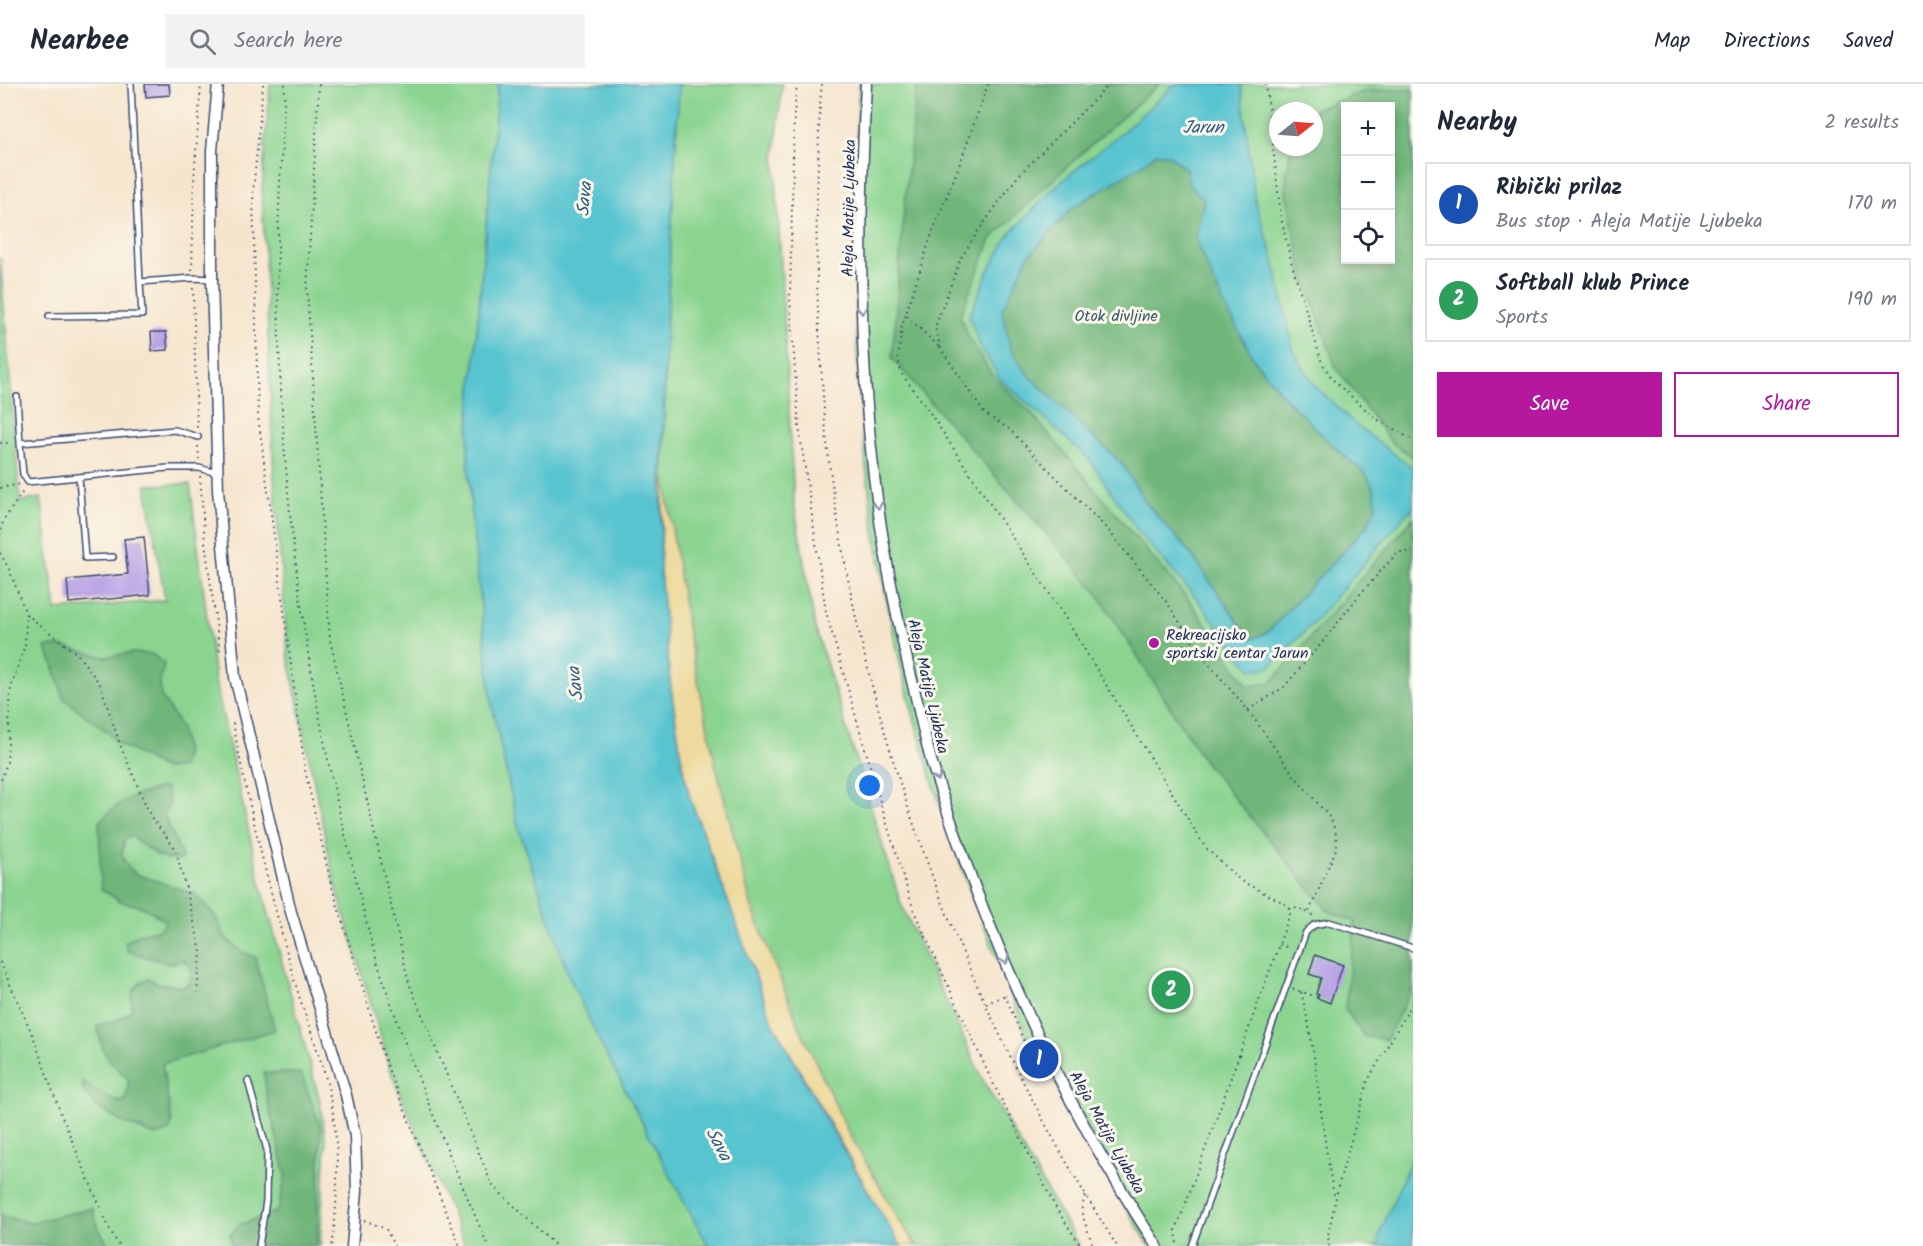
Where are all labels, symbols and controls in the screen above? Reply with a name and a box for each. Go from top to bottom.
search box [165,14,585,68]
text: Nearbee [30,19,129,64]
text: Search here [234,24,342,59]
icon: search [186,25,219,58]
text: Map [1654,25,1690,58]
text: Directions [1723,25,1810,58]
text: Saved [1843,25,1893,58]
north arrow [1269,102,1323,156]
map controls [1341,102,1395,264]
button: + [1341,102,1395,156]
text: Nearby [1437,102,1517,144]
text: 2 results [1824,107,1899,139]
water label: Jarun [1182,114,1225,143]
street label: Aleja Matije Ljubeka [836,139,863,277]
button: − [1341,156,1395,210]
text: Ribički prilaz [1496,171,1622,206]
water label: Sava [570,179,602,217]
text: 1 [1455,188,1462,220]
text: 170 m [1848,188,1897,220]
text: Bus stop · Aleja Matije Ljubeka [1496,206,1763,238]
button: locate [1341,210,1395,264]
text: Softball klub Prince [1496,267,1689,302]
text: 2 [1453,284,1464,316]
text: 190 m [1847,284,1897,316]
text: Sports [1496,302,1548,334]
park label: Otok divljine [1074,304,1158,329]
one-way arrow [856,306,869,315]
button: Save [1437,372,1662,437]
button: Share [1674,372,1899,437]
one-way arrow [872,500,884,509]
street label: Aleja Matije Ljubeka [900,616,955,756]
place label: Rekreacijsko sportski centar Jarun [1166,623,1309,666]
marker: Rekreacijsko sportski centar Jarun [1147,636,1161,650]
water label: Sava [560,664,593,702]
your location [855,771,884,800]
one-way arrow [929,771,942,782]
one-way arrow [998,953,1010,964]
pin: 2 [1152,968,1190,1012]
pin: 1 [1020,1036,1058,1082]
street label: Aleja Matije Ljubeka [1062,1066,1151,1199]
water label: Sava [697,1123,739,1168]

